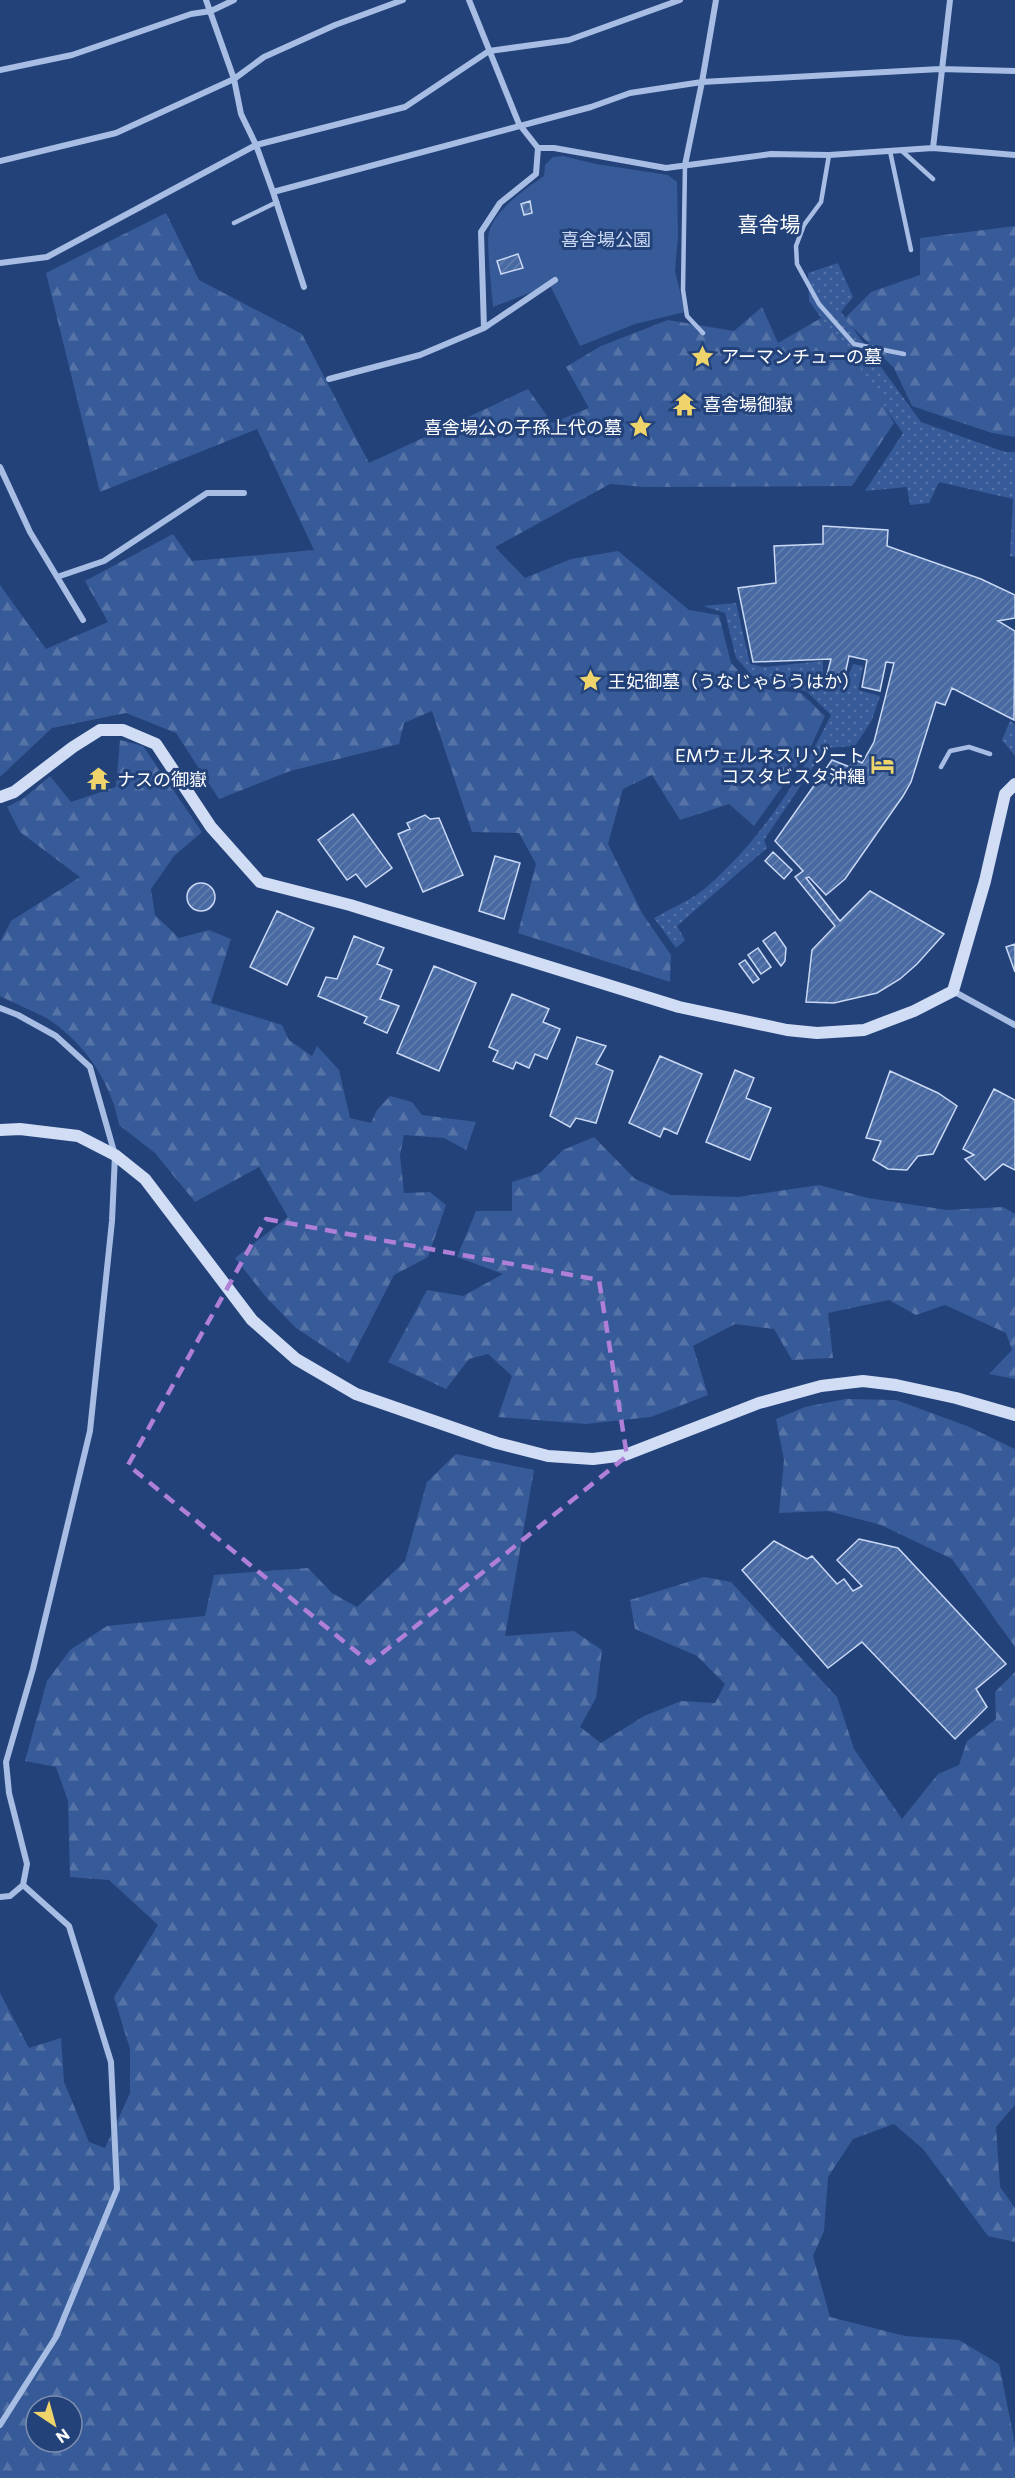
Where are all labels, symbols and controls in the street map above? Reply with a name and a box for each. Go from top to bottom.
district label: 喜舎場 [738,211,801,236]
park label: 喜舎場公園 [561,228,651,250]
place icon: アーマンチューの墓 [690,343,716,369]
place label: アーマンチューの墓 [721,345,882,367]
temple icon: 喜舎場御嶽 [672,391,698,417]
place label: 喜舎場御嶽 [703,393,793,415]
place icon: 喜舎場公の子孫上代の墓 [627,414,653,440]
place label: 喜舎場公の子孫上代の墓 [424,416,622,438]
place icon: 王妃御墓（うなじゃらうはか） [577,668,603,694]
place label: 王妃御墓（うなじゃらうはか） [608,670,860,692]
place label: EMウェルネスリゾート コスタビスタ沖縄 [675,744,865,787]
hotel icon: EMウェルネスリゾート コスタビスタ沖縄 [870,752,896,778]
temple icon: ナスの御嶽 [86,766,112,792]
place label: ナスの御嶽 [117,768,207,790]
north arrow [24,2394,84,2454]
text: N [53,2425,74,2448]

